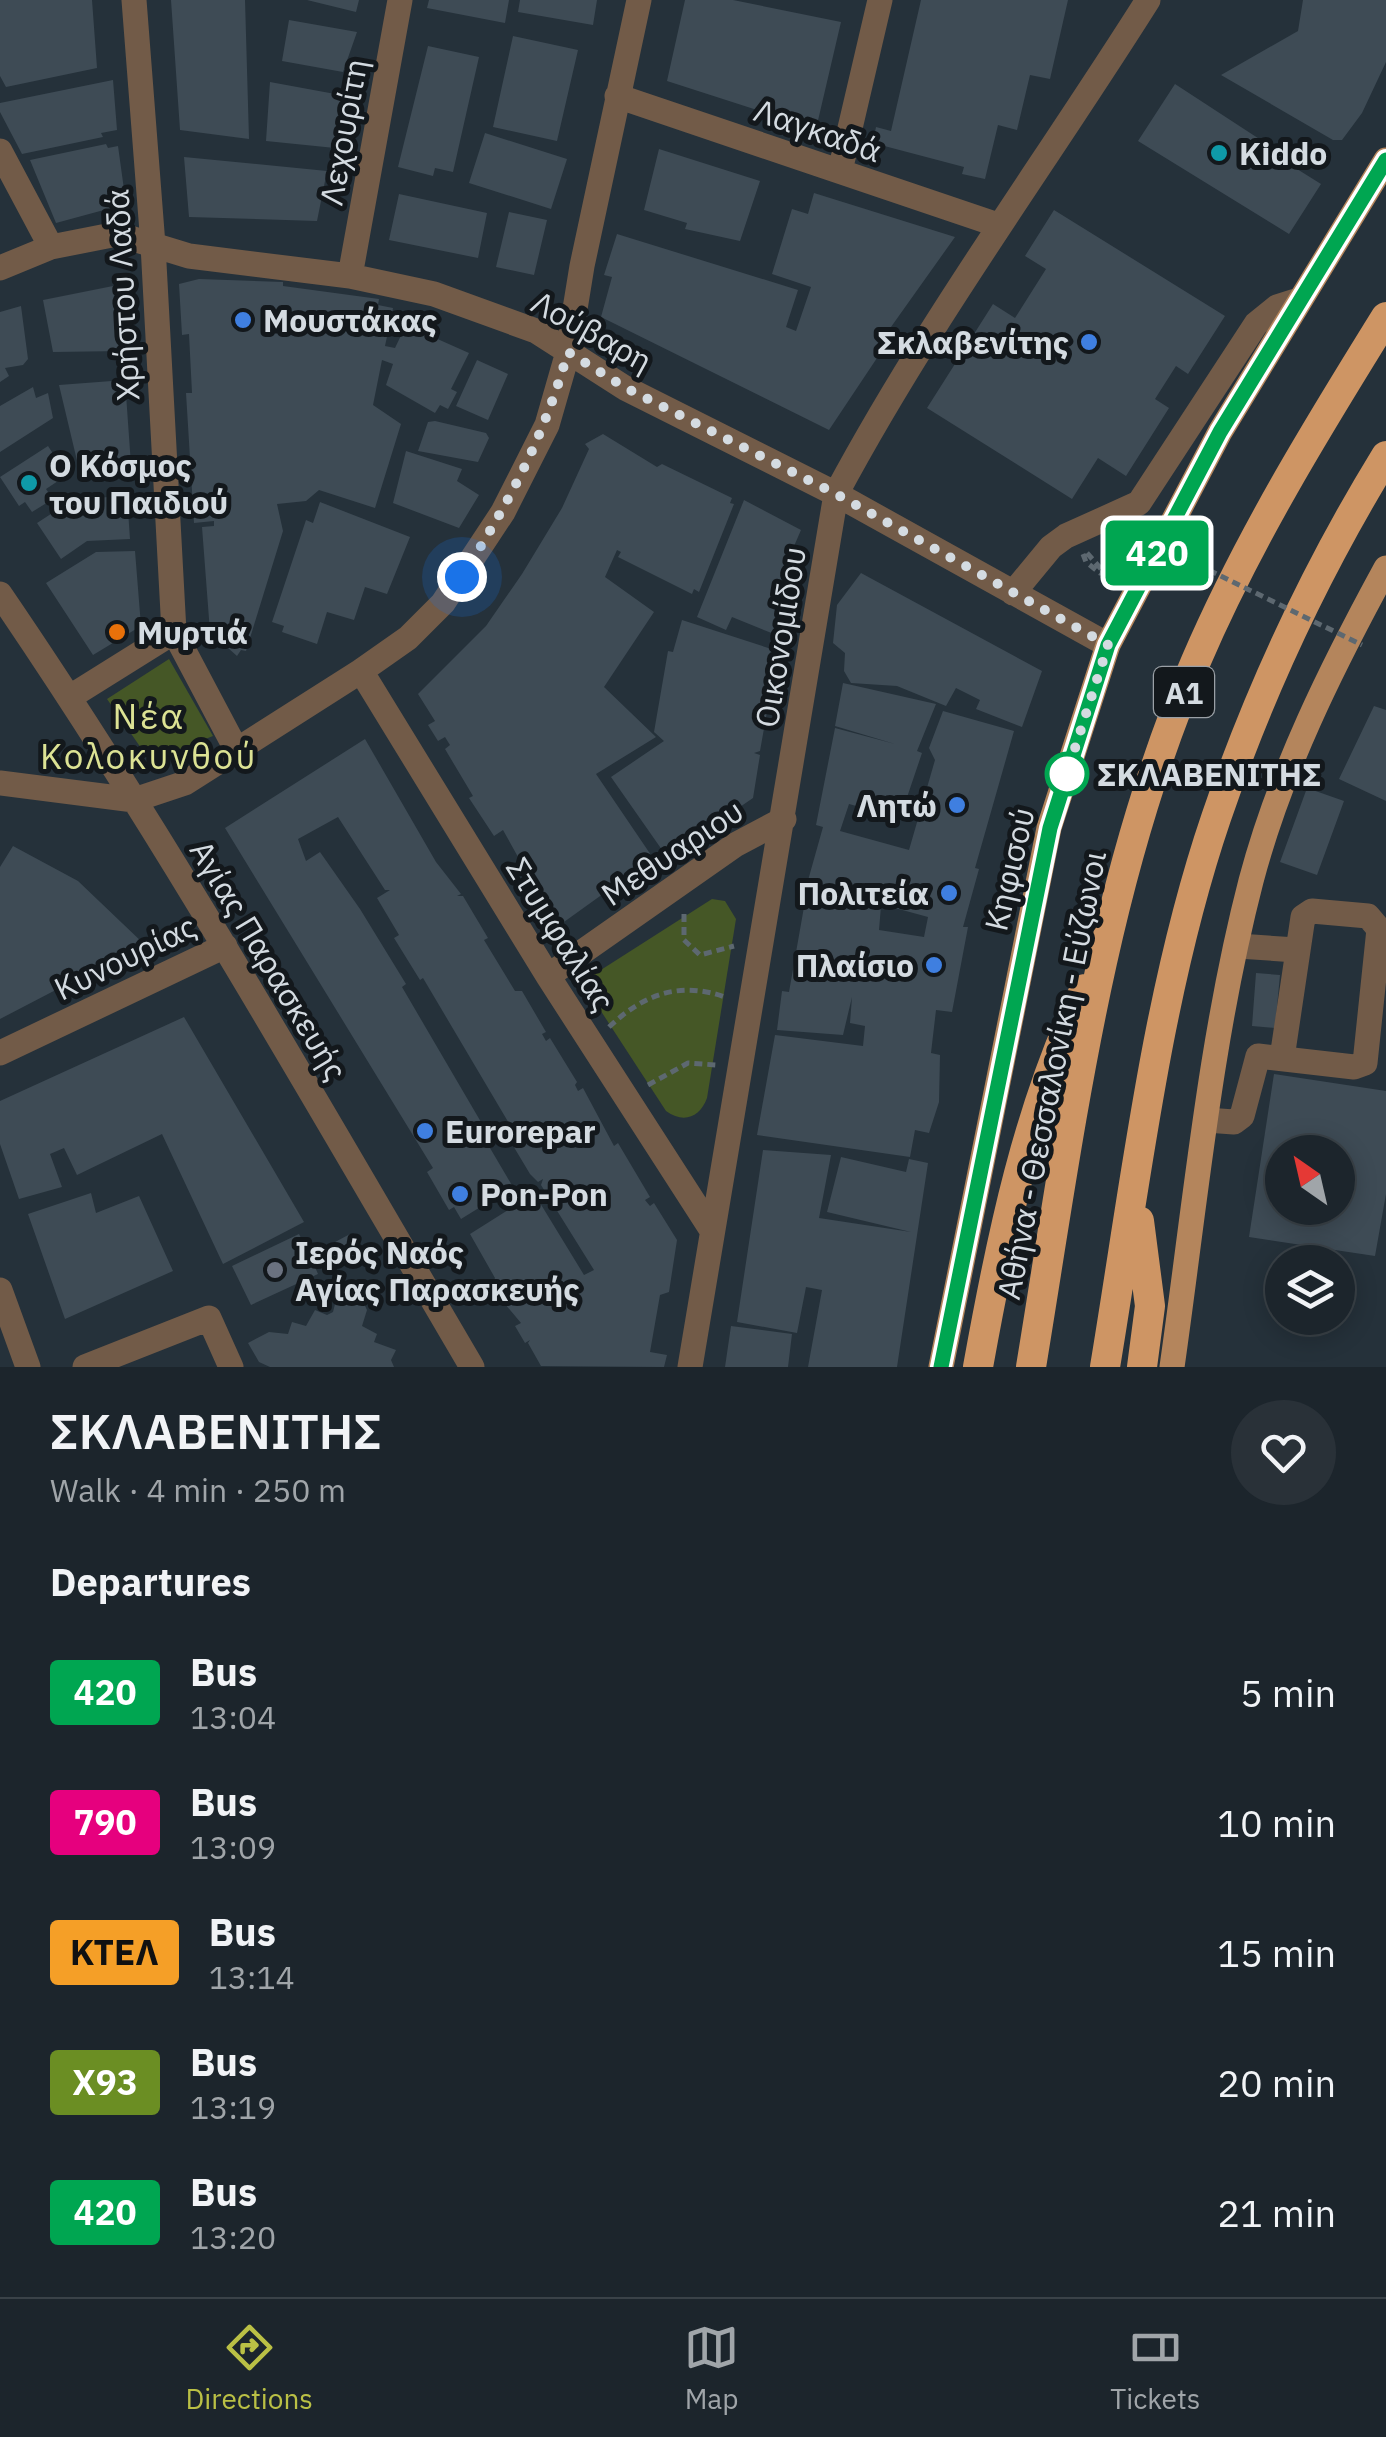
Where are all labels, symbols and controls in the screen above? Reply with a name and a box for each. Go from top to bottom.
street label: Λεχουρίτη [309,55,377,209]
street label: Λαγκαδά [749,89,887,171]
place label: Kiddo [1239,132,1327,174]
marker: Kiddo [1208,142,1230,164]
street label: Χρήστου Λαδά [95,188,149,402]
street label: Λούβαρη [524,281,660,381]
place label: Μουστάκας [263,299,437,341]
marker: Μουστάκας [232,309,254,331]
place label: Σκλαβενίτης [877,321,1069,363]
marker: Σκλαβενίτης [1078,331,1100,353]
place label: Ο Κόσμος του Παιδιού [49,444,228,523]
marker: Ο Κόσμος του Παιδιού [18,472,40,494]
line badge: 420 [1100,520,1214,586]
text: 420 [1125,530,1189,576]
street label: Οικονομίδου [745,544,815,730]
your location [437,552,487,602]
place label: Μυρτιά [137,611,248,653]
marker: Μυρτιά [106,621,128,643]
road number: Α1 [1154,667,1214,717]
district label: Νέα Κολοκυνθού [40,693,258,779]
marker: ΣΚΛΑΒΕΝΙΤΗΣ [1046,753,1088,795]
place label: ΣΚΛΑΒΕΝΙΤΗΣ [1097,753,1322,795]
place label: Λητώ [856,784,937,826]
street label: Μεθυαριου [593,789,751,915]
marker: Λητώ [946,794,968,816]
street label: Κηφισού [974,803,1044,935]
street label: Αγίας Παρασκευής [181,832,357,1088]
street label: Αθήνα - Θεσσαλονίκη - Εύζωνοι [987,847,1115,1303]
street label: Στυμφαλίας [497,849,625,1019]
place label: Πολιτεία [798,872,929,914]
marker: Πολιτεία [938,882,960,904]
street label: Κυνουρίας [47,905,203,1009]
place label: Πλαίσιο [796,944,914,986]
marker: Πλαίσιο [923,954,945,976]
place label: Eurorepar [445,1110,596,1152]
marker: Eurorepar [414,1120,436,1142]
north arrow [1265,1135,1355,1225]
map controls [1265,1135,1355,1335]
place label: Pon-Pon [480,1173,608,1215]
marker: Pon-Pon [449,1183,471,1205]
place label: Ιερός Ναός Αγίας Παρασκευής [295,1231,580,1310]
button: layers [1265,1245,1355,1335]
marker: Ιερός Ναός Αγίας Παρασκευής [264,1259,286,1281]
text: ΣΚΛΑΒΕΝΙΤΗΣ [50,1400,382,1462]
button: heart [1231,1400,1336,1505]
text: Walk · 4 min · 250 m [50,1469,346,1511]
text: Departures [50,1557,251,1606]
text: Bus [190,1647,257,1696]
text: 5 min [1240,1668,1336,1717]
text: 420 [73,1669,137,1715]
text: 13:04 [190,1696,276,1738]
text: Bus [190,1777,257,1826]
text: 10 min [1217,1798,1336,1847]
text: 790 [73,1799,137,1845]
text: 13:09 [190,1826,276,1868]
text: Bus [209,1907,276,1956]
text: 15 min [1217,1928,1336,1977]
text: ΚΤΕΛ [70,1929,159,1975]
text: 13:14 [209,1956,295,1998]
text: Bus [190,2037,257,2086]
text: 20 min [1217,2058,1336,2107]
text: X93 [72,2059,138,2105]
text: 13:19 [190,2086,276,2128]
text: Bus [190,2167,257,2216]
text: 21 min [1217,2188,1336,2237]
text: 420 [73,2189,137,2235]
text: 13:20 [190,2216,276,2258]
tab: Directions [186,2320,313,2417]
tab: Map [684,2320,739,2417]
tab: Tickets [1110,2320,1200,2417]

